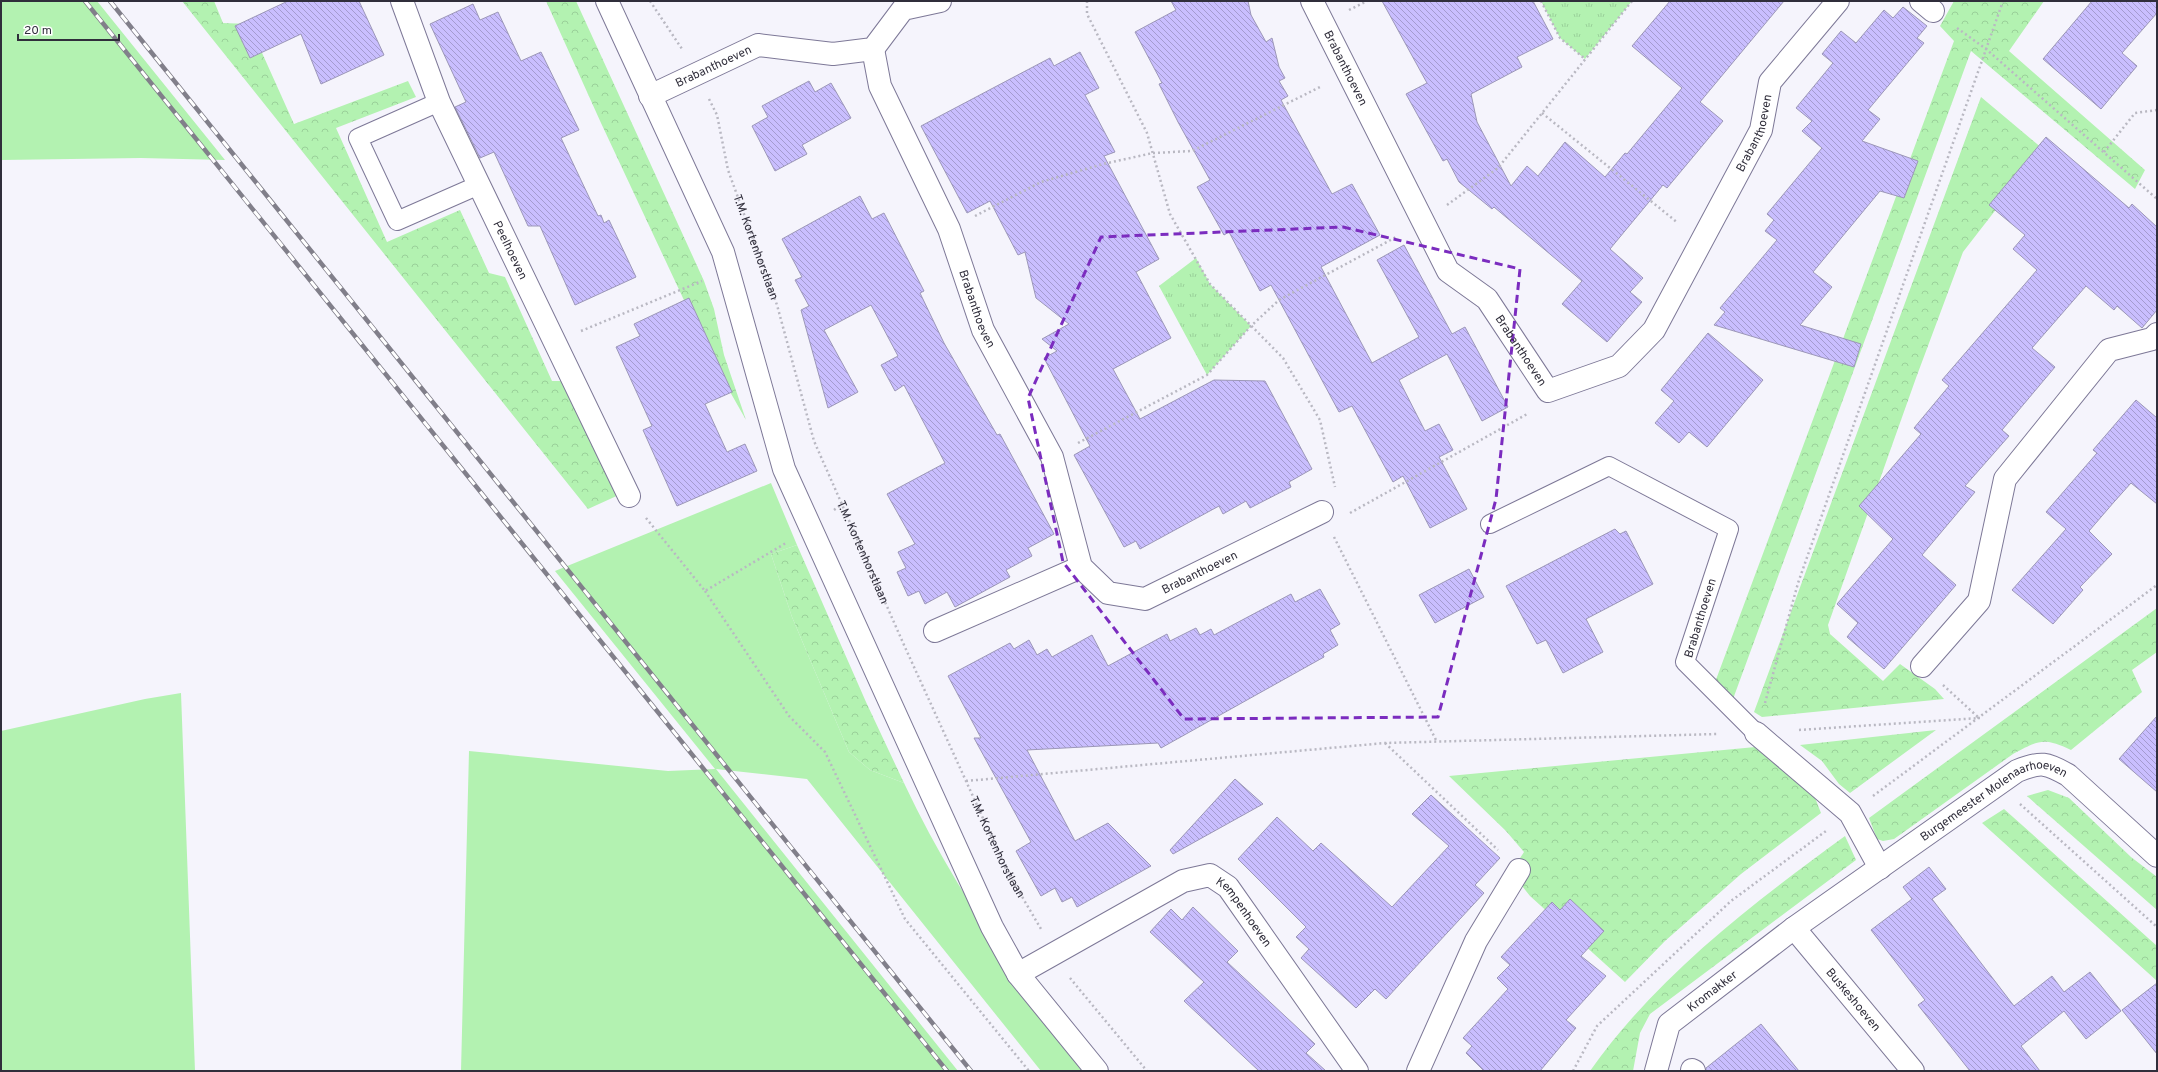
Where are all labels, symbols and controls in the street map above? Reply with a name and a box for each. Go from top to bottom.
scale bar [18,16,119,42]
text: 20 m [24,23,52,39]
street label: Brabanthoeven [1319,28,1371,109]
street label: Brabanthoeven [673,42,754,92]
street label: Brabanthoeven [1733,93,1777,175]
street label: T.M. Kortenhorstlaan [729,192,782,302]
street label: Peelhoeven [489,219,531,283]
street label: Brabanthoeven [954,268,998,351]
street label: Brabanthoeven [1491,312,1550,390]
street label: T.M. Kortenhorstlaan [832,498,892,607]
street label: Brabanthoeven [1159,548,1240,598]
street label: Brabanthoeven [1681,577,1721,660]
street label: Burgemeester Molenaarhoeven [1917,757,2070,846]
street label: T.M. Kortenhorstlaan [965,794,1028,901]
street label: Kempenhoeven [1212,874,1275,951]
street label: Buskeshoeven [1822,965,1884,1035]
street label: Kromakker [1684,967,1741,1016]

